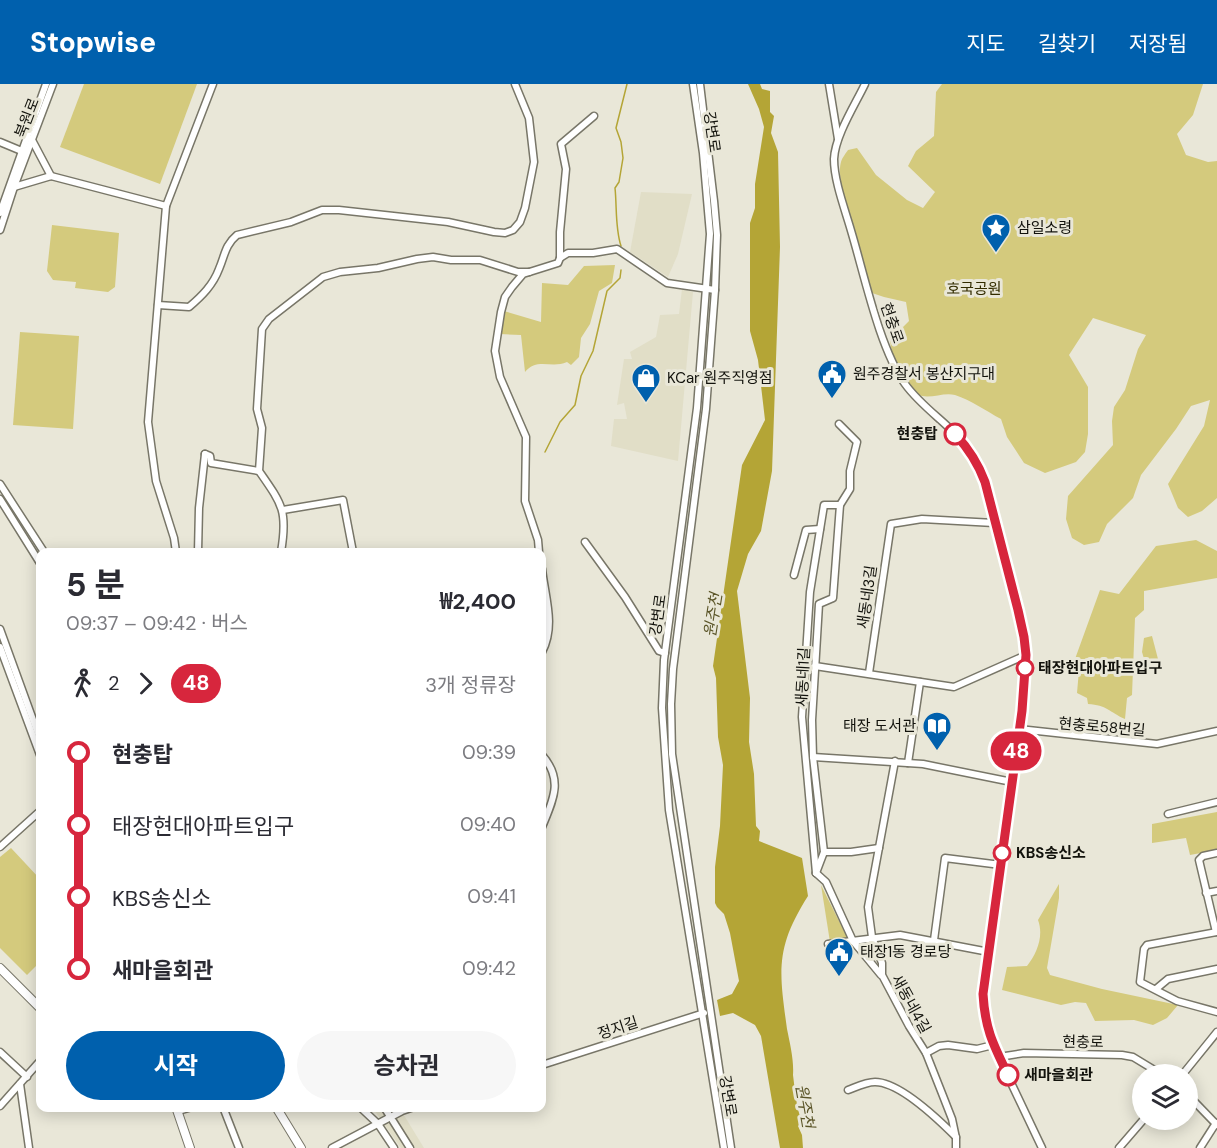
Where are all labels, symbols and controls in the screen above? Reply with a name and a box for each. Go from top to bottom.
text: Stopwise [30,24,156,61]
text: 지도 [966,30,1005,58]
text: 길찾기 [1038,30,1096,58]
text: 저장됨 [1129,30,1187,58]
street label: 북원로 [10,95,44,141]
street label: 강변로 [699,110,725,154]
place icon: 삼일소령 [980,212,1012,254]
place label: 삼일소령 [1017,218,1072,238]
park label: 호국공원 [946,279,1002,299]
street label: 현충로 [876,300,908,346]
public building icon: 원주경찰서 봉산지구대 [816,358,848,400]
shop icon: KCar 원주직영점 [630,362,662,404]
place label: 원주경찰서 봉산지구대 [853,364,995,384]
place label: KCar 원주직영점 [667,368,773,388]
marker: 현충탑 [944,423,966,445]
place label: 현충탑 [897,424,938,444]
text: 5 분 [66,563,125,606]
street label: 새동네3길 [853,564,881,630]
text: ₩2,400 [440,587,516,616]
water label: 원주천 [699,589,727,638]
street label: 강변로 [645,593,671,637]
text: 09:37 – 09:42 · 버스 [66,610,248,636]
street label: 새동네1길 [791,647,815,707]
place label: 태장현대아파트입구 [1038,658,1162,678]
marker: 태장현대아파트입구 [1016,659,1034,677]
icon: walk [66,667,99,700]
icon: forward [129,667,162,700]
text: 48 [183,669,209,697]
text: 2 [108,670,120,696]
text: 3개 정류장 [425,672,516,698]
library icon: 태장 도서관 [921,710,953,752]
street label: 현충로58번길 [1058,713,1146,741]
place label: 태장 도서관 [843,716,916,736]
line badge: 48 [989,732,1043,770]
text: 48 [1003,737,1029,765]
text: 09:39 [462,739,516,765]
text: 현충탑 [112,740,173,769]
text: 09:40 [460,811,516,837]
text: 태장현대아파트입구 [112,812,294,841]
place label: KBS송신소 [1016,843,1086,863]
marker: KBS송신소 [993,844,1011,862]
text: 09:41 [467,883,516,909]
text: KBS송신소 [112,884,212,913]
public building icon: 태장1동 경로당 [823,936,855,978]
place label: 태장1동 경로당 [860,942,952,962]
text: 09:42 [462,955,516,981]
text: 새마을회관 [112,956,213,985]
street label: 새동네4길 [887,971,935,1037]
street label: 정지길 [595,1012,641,1044]
button: 시작 [66,1031,285,1100]
button: 승차권 [297,1031,516,1100]
street label: 현충로 [1062,1032,1104,1052]
marker: 새마을회관 [997,1064,1019,1086]
map controls [1132,1064,1198,1130]
button: layers [1132,1064,1198,1130]
place label: 새마을회관 [1024,1065,1093,1085]
street label: 강변로 [715,1074,741,1118]
water label: 원주천 [791,1082,820,1132]

